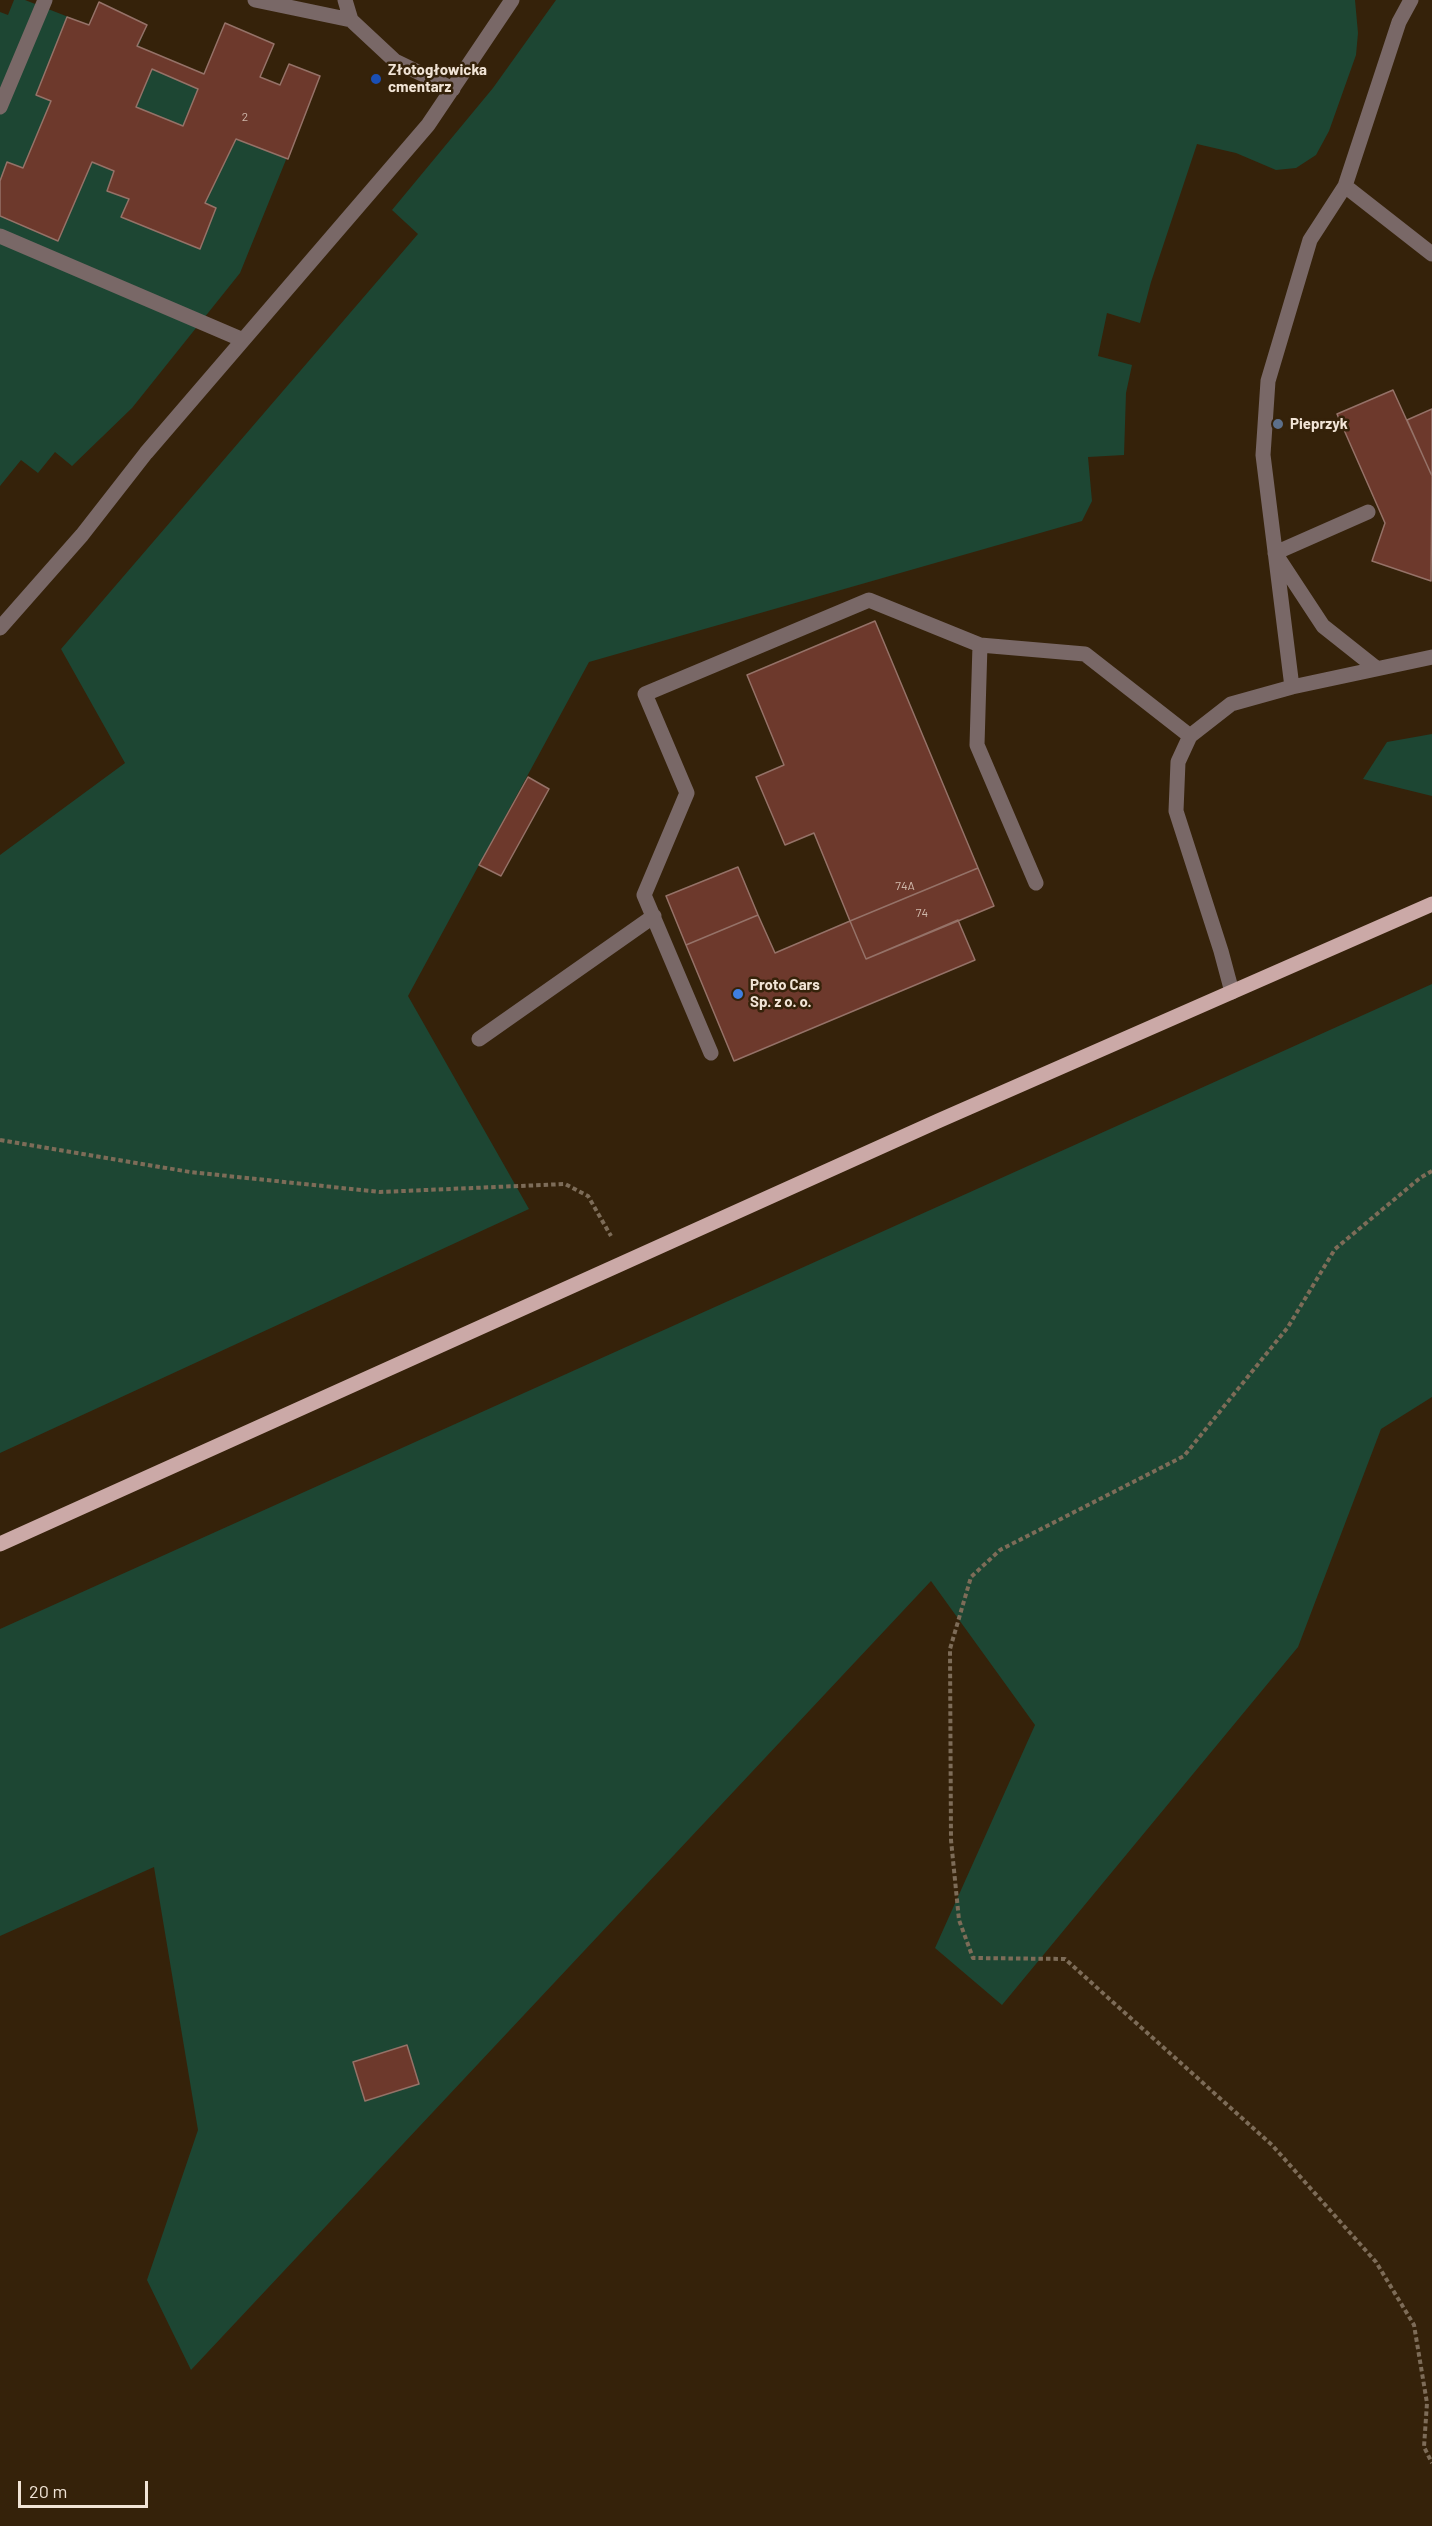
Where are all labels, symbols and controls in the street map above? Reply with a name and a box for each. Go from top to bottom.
place label: Złotogłowicka cmentarz [388,61,487,96]
marker: Złotogłowicka cmentarz [369,72,383,86]
house number: 2 [242,110,248,124]
place label: Pieprzyk [1290,415,1348,433]
marker: Pieprzyk [1271,417,1285,431]
house number: 74A [895,879,915,893]
house number: 74 [916,906,928,920]
place label: Proto Cars Sp. z o. o. [750,976,820,1011]
marker: Proto Cars Sp. z o. o. [731,987,745,1001]
scale bar [21,2469,152,2507]
text: 20 m [29,2480,67,2502]

